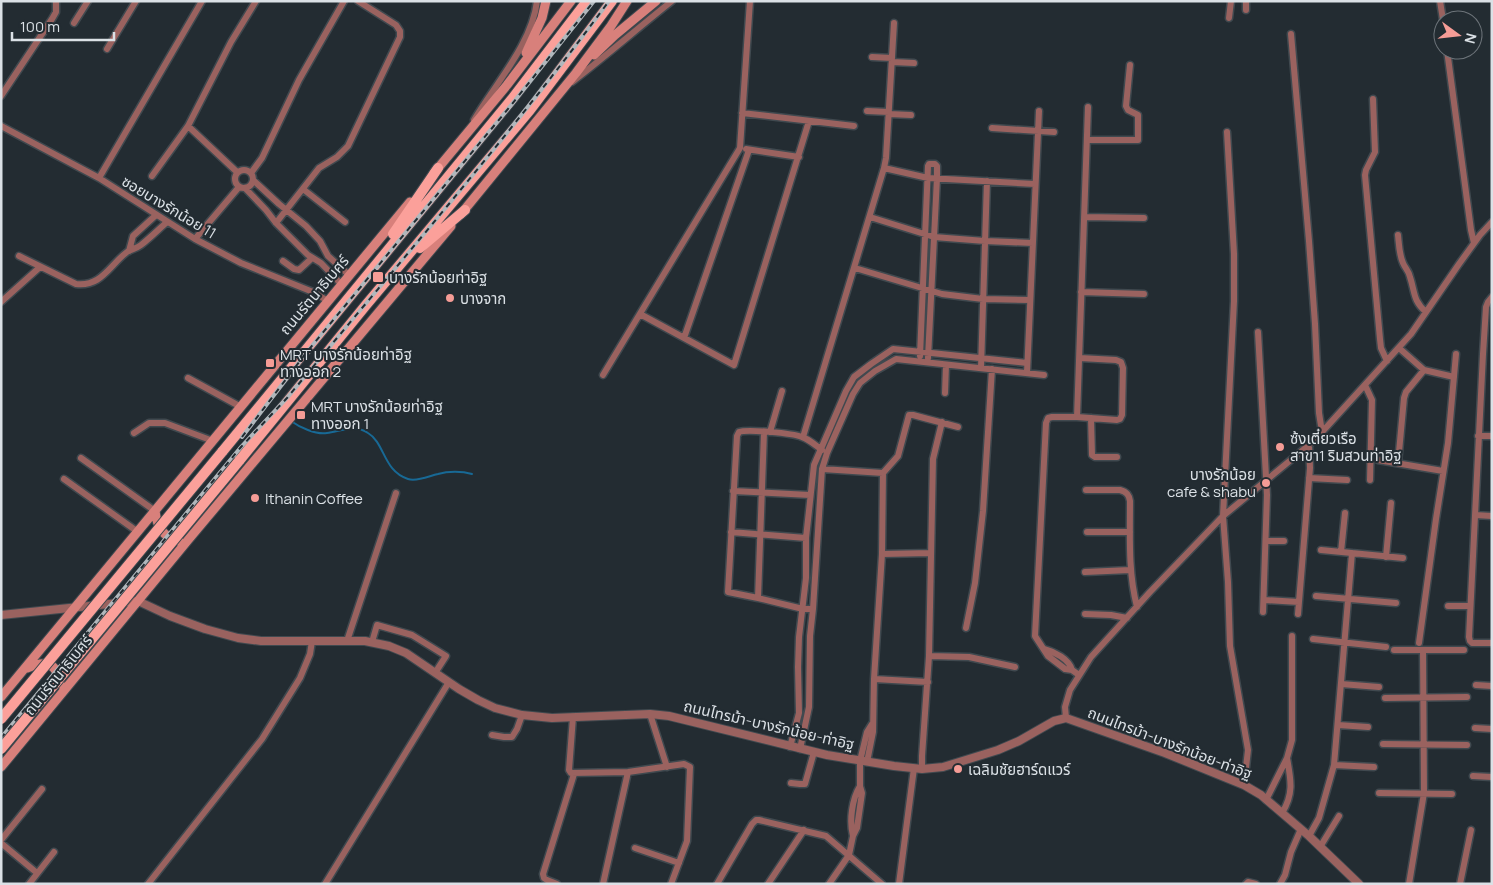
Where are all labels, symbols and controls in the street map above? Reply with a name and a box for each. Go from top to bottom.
scale bar [12,10,115,42]
north arrow [1433,10,1483,60]
text: 100 m [20,16,60,37]
text: N [1461,31,1482,46]
street label: ซอยบางรักน้อย 11 [118,170,220,244]
street label: ถนนรัตนาธิเบศร์ [275,250,354,339]
place label: บางรักน้อยท่าอิฐ [389,267,487,288]
marker: บางรักน้อยท่าอิฐ [371,270,385,284]
place label: บางจาก [460,288,506,309]
marker: บางจาก [444,292,456,304]
place label: MRT บางรักน้อยท่าอิฐ ทางออก 2 [280,344,412,382]
marker: MRT บางรักน้อยท่าอิฐ ทางออก 2 [264,357,276,369]
place label: MRT บางรักน้อยท่าอิฐ ทางออก 1 [311,396,443,434]
marker: MRT บางรักน้อยท่าอิฐ ทางออก 1 [295,409,307,421]
place label: ซ้งเตี๋ยวเรือ สาขา1 ริมสวนท่าอิฐ [1290,428,1402,466]
marker: ซ้งเตี๋ยวเรือ สาขา1 ริมสวนท่าอิฐ [1274,441,1286,453]
place label: บางรักน้อย cafe & shabu [1167,464,1256,502]
marker: บางรักน้อย cafe & shabu [1260,477,1272,489]
place label: Ithanin Coffee [265,488,363,509]
marker: Ithanin Coffee [249,492,261,504]
street label: ถนนรัตนาธิเบศร์ [19,630,97,720]
street label: ถนนไทรม้า-บางรักน้อย-ท่าอิฐ [682,695,856,755]
street label: ถนนไทรม้า-บางรักน้อย-ท่าอิฐ [1085,702,1255,784]
place label: เฉลิมชัยฮาร์ดแวร์ [968,759,1071,780]
marker: เฉลิมชัยฮาร์ดแวร์ [952,763,964,775]

